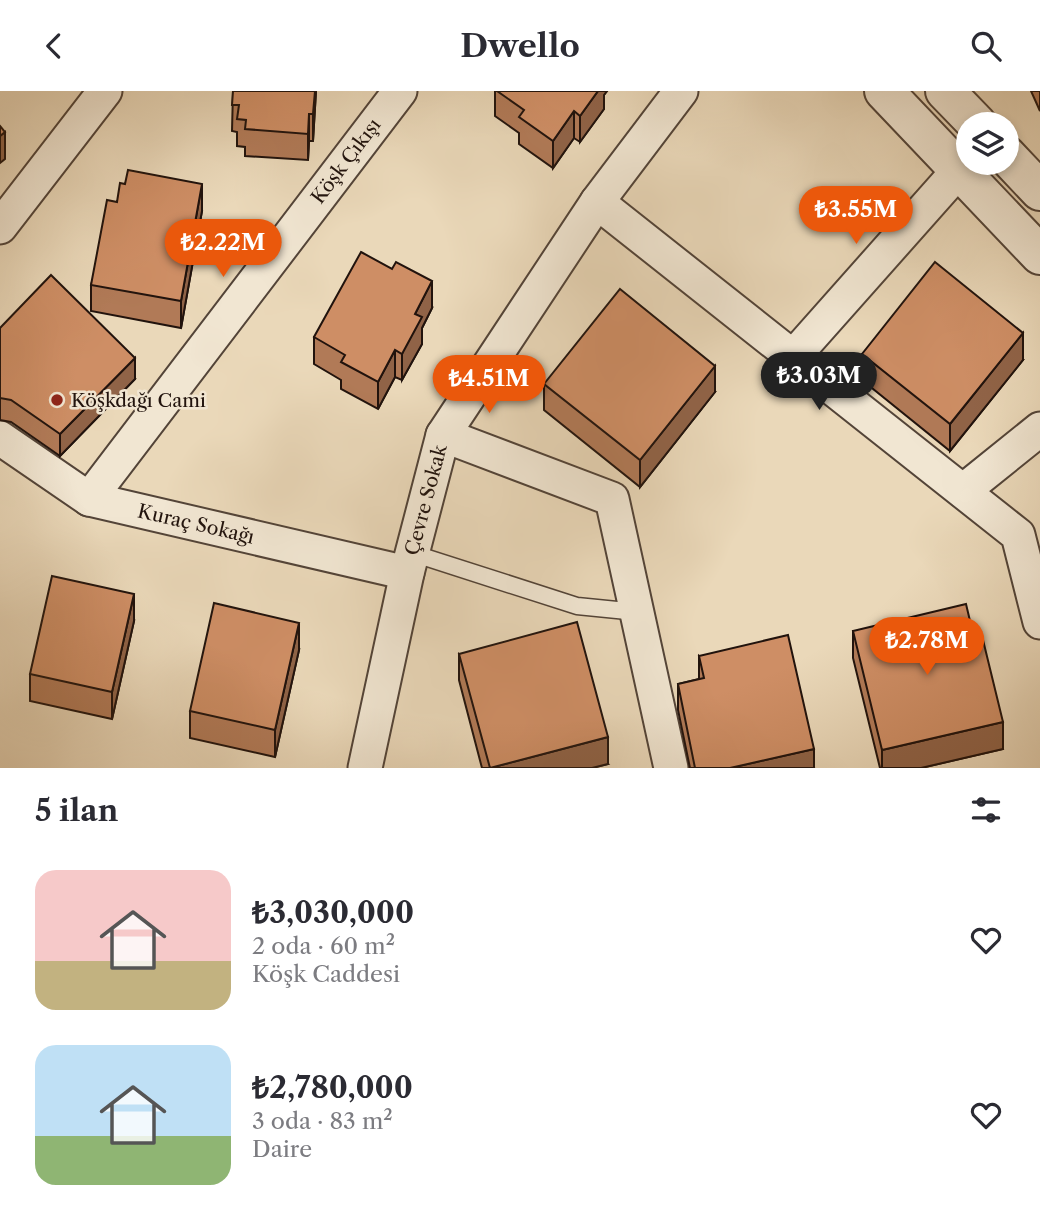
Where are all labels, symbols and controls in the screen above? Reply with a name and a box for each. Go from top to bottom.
text: Dwello [460,26,580,65]
icon: back [35,27,73,65]
icon: search [967,27,1005,65]
map controls [956,112,1019,175]
button: layers [956,112,1019,175]
street label: Köşk Çıkışı [306,114,386,208]
pin: ₺3.55M [799,187,913,246]
text: ₺3.55M [815,195,897,223]
pin: ₺2.22M [166,219,280,279]
text: ₺2.22M [181,228,265,256]
pin: ₺3.03M [762,353,876,412]
pin: ₺4.51M [432,355,546,415]
text: ₺3.03M [777,361,861,389]
text: ₺4.51M [449,364,529,392]
place label: Köşkdağı Cami [71,389,206,412]
marker: Köşkdağı Cami [49,392,65,408]
street label: Çevre Sokak [400,441,452,558]
street label: Kuraç Sokağı [135,499,257,549]
pin: ₺2.78M [870,617,984,677]
text: ₺2.78M [885,626,969,654]
icon: filters [967,791,1005,829]
text: 5 ilan [35,792,118,829]
text: ₺3,030,000 [252,894,414,931]
icon: home [91,898,175,982]
icon: heart [967,921,1005,959]
text: 2 oda · 60 m² [252,932,395,960]
text: Köşk Caddesi [252,960,400,988]
text: ₺2,780,000 [252,1069,413,1106]
icon: home [91,1073,175,1157]
icon: heart [967,1096,1005,1134]
text: 3 oda · 83 m² [252,1107,393,1135]
text: Daire [252,1135,312,1163]

